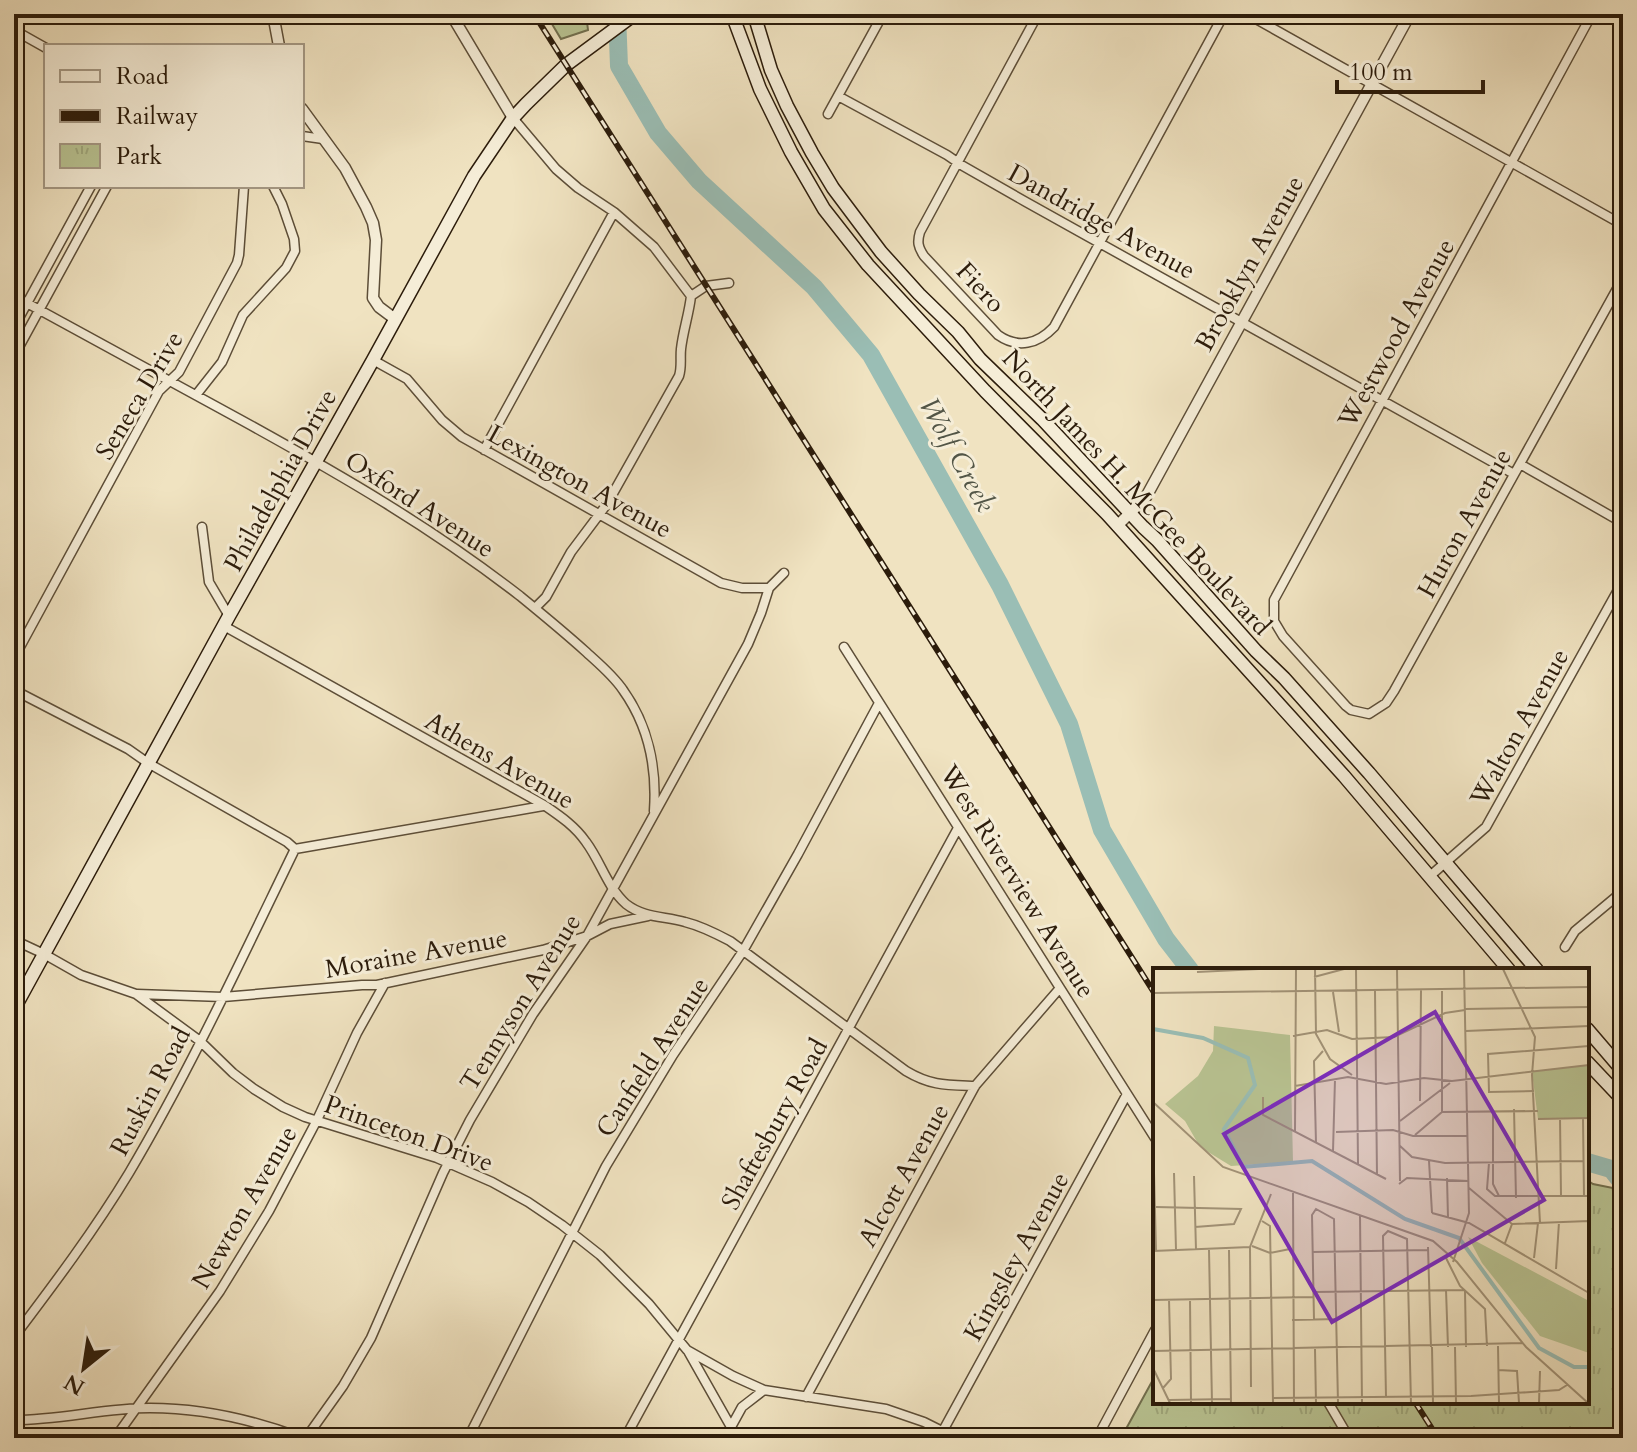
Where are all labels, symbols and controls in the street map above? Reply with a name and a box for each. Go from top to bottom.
legend [44,44,304,188]
scale bar [1337,44,1483,94]
text: 100 m [1349,56,1413,89]
text: Road [116,60,169,93]
text: Railway [116,100,198,133]
text: Park [116,140,162,173]
street label: Dandridge Avenue [1002,155,1202,287]
street label: Brooklyn Avenue [1187,169,1312,357]
street label: Westwood Avenue [1329,232,1463,435]
street label: Fiero [948,254,1013,320]
street label: Seneca Drive [87,324,192,466]
street label: North James H. McGee Boulevard [994,342,1279,643]
street label: Philadelphia Drive [216,383,345,578]
water label: Wolf Creek [910,390,1004,519]
street label: Lexington Avenue [481,416,678,547]
street label: Huron Avenue [1409,442,1520,604]
street label: Oxford Avenue [338,443,501,566]
street label: Walton Avenue [1461,642,1577,813]
street label: Athens Avenue [418,703,581,817]
street label: West Riverview Avenue [931,757,1104,1004]
street label: Tennyson Avenue [452,907,589,1098]
street label: Moraine Avenue [322,920,510,987]
inset map [1153,968,1589,1404]
street label: Canfield Avenue [588,971,717,1144]
street label: Ruskin Road [102,1021,199,1162]
street label: Shaftesbury Road [713,1032,836,1216]
street label: Princeton Drive [319,1087,498,1180]
street label: Alcott Avenue [850,1097,957,1253]
street label: Newton Avenue [183,1119,305,1295]
street label: Kingsley Avenue [956,1165,1077,1347]
north arrow [44,1328,124,1408]
text: N [59,1367,90,1402]

